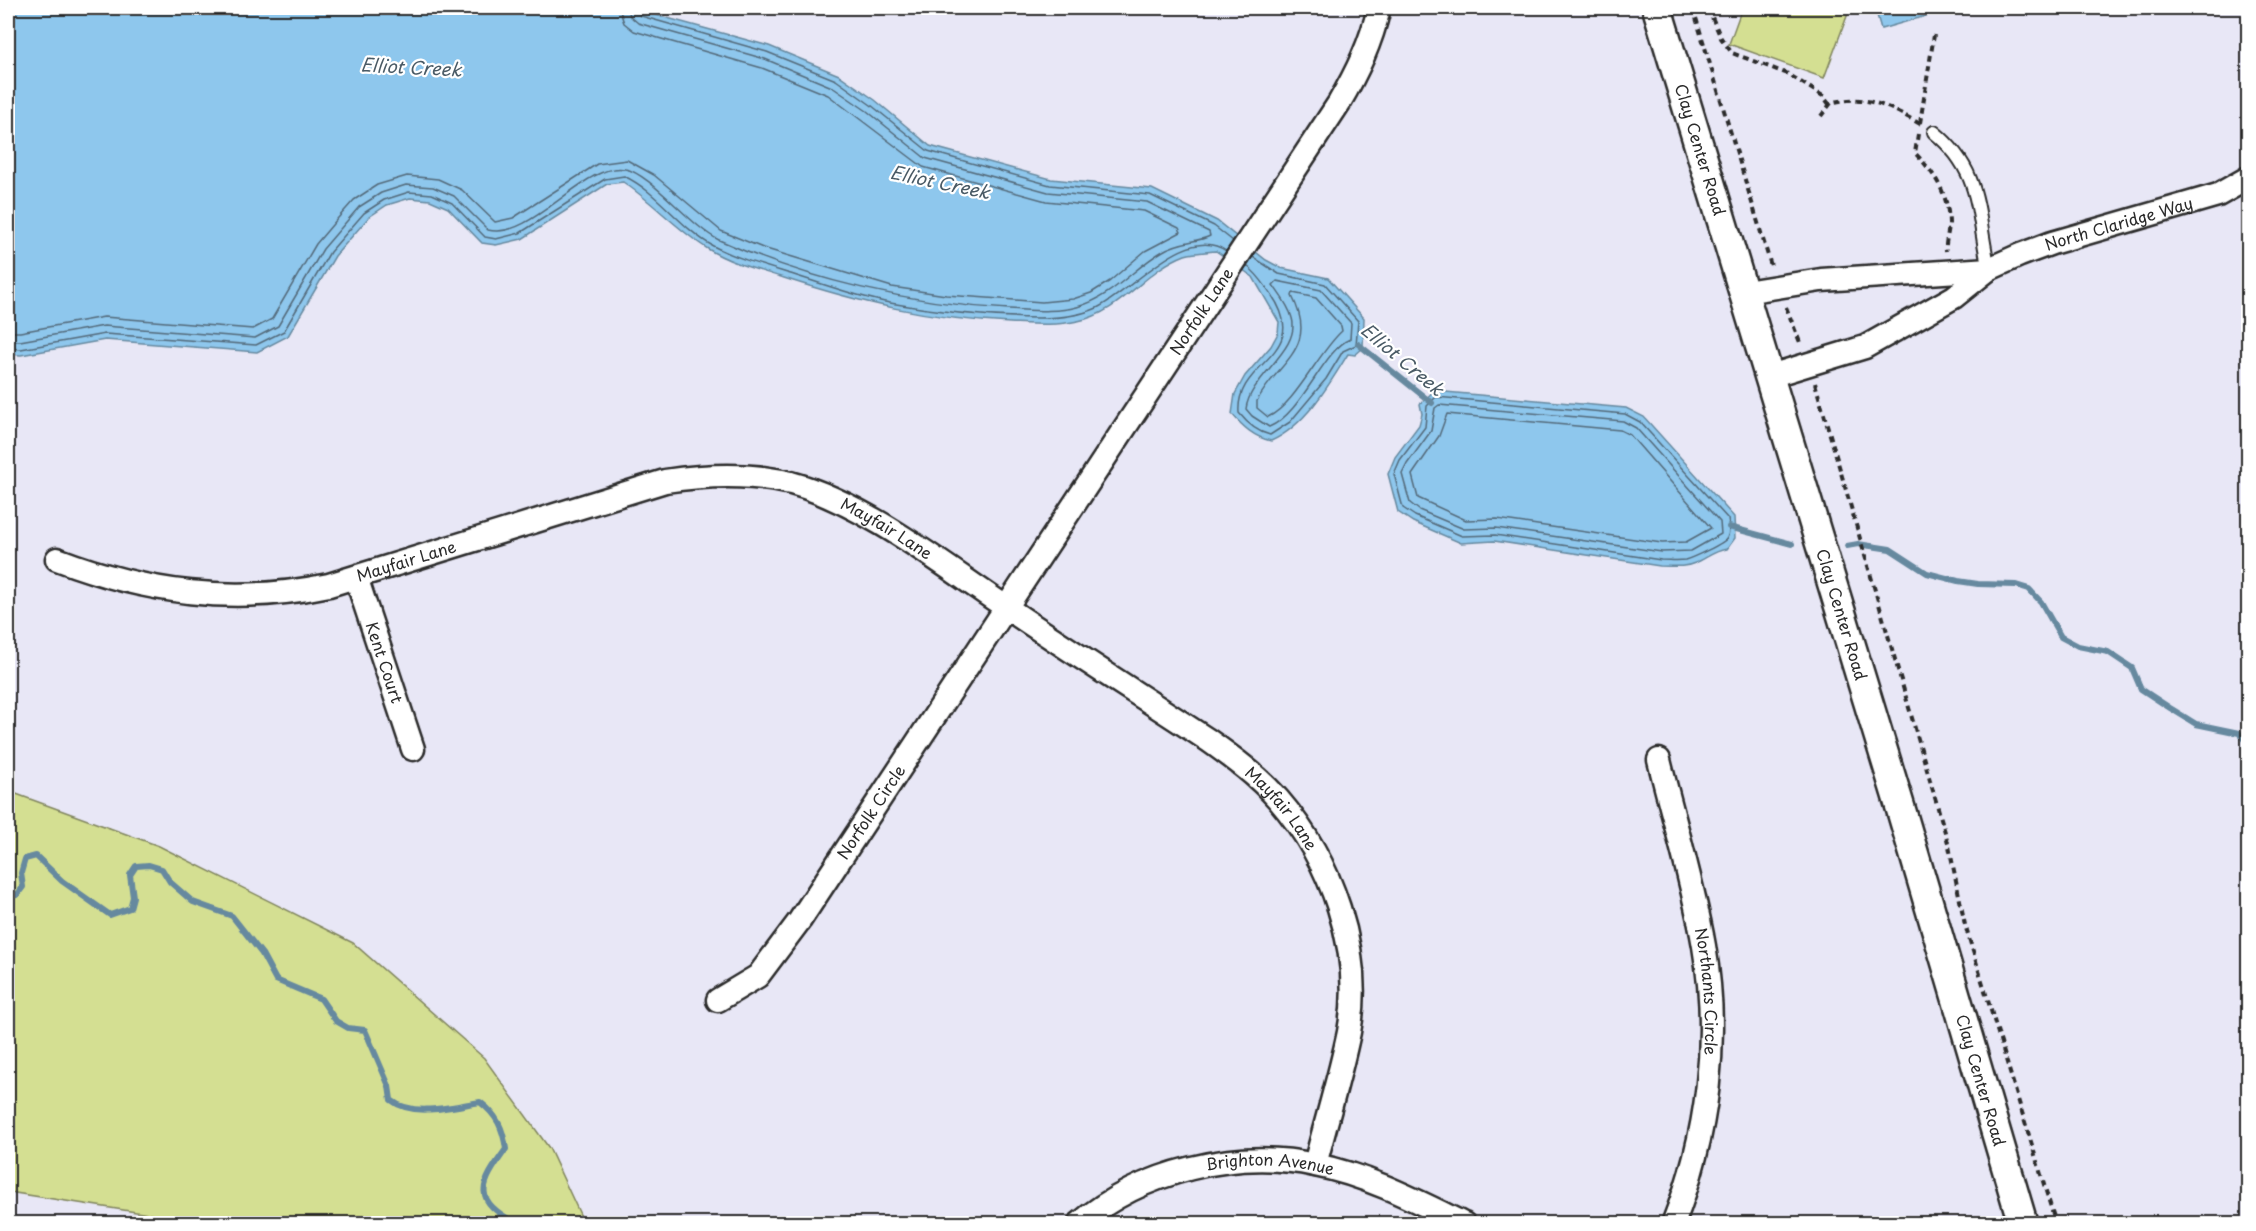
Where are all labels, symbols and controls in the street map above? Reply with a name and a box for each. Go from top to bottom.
water label: Elliot Creek [360,50,463,83]
street label: Clay Center Road [1670,80,1732,218]
water label: Elliot Creek [888,158,994,205]
street label: North Claridge Way [2041,190,2196,256]
street label: Norfolk Lane [1163,262,1238,359]
water label: Elliot Creek [1356,316,1451,402]
street label: Mayfair Lane [837,491,938,565]
street label: Mayfair Lane [353,533,459,587]
street label: Clay Center Road [1811,545,1874,683]
street label: Kent Court [361,618,410,707]
street label: Norfolk Circle [830,759,910,863]
street label: Mayfair Lane [1240,760,1324,854]
street label: Northants Circle [1690,925,1724,1056]
street label: Clay Center Road [1951,1011,2012,1149]
street label: Brighton Avenue [1203,1146,1337,1180]

